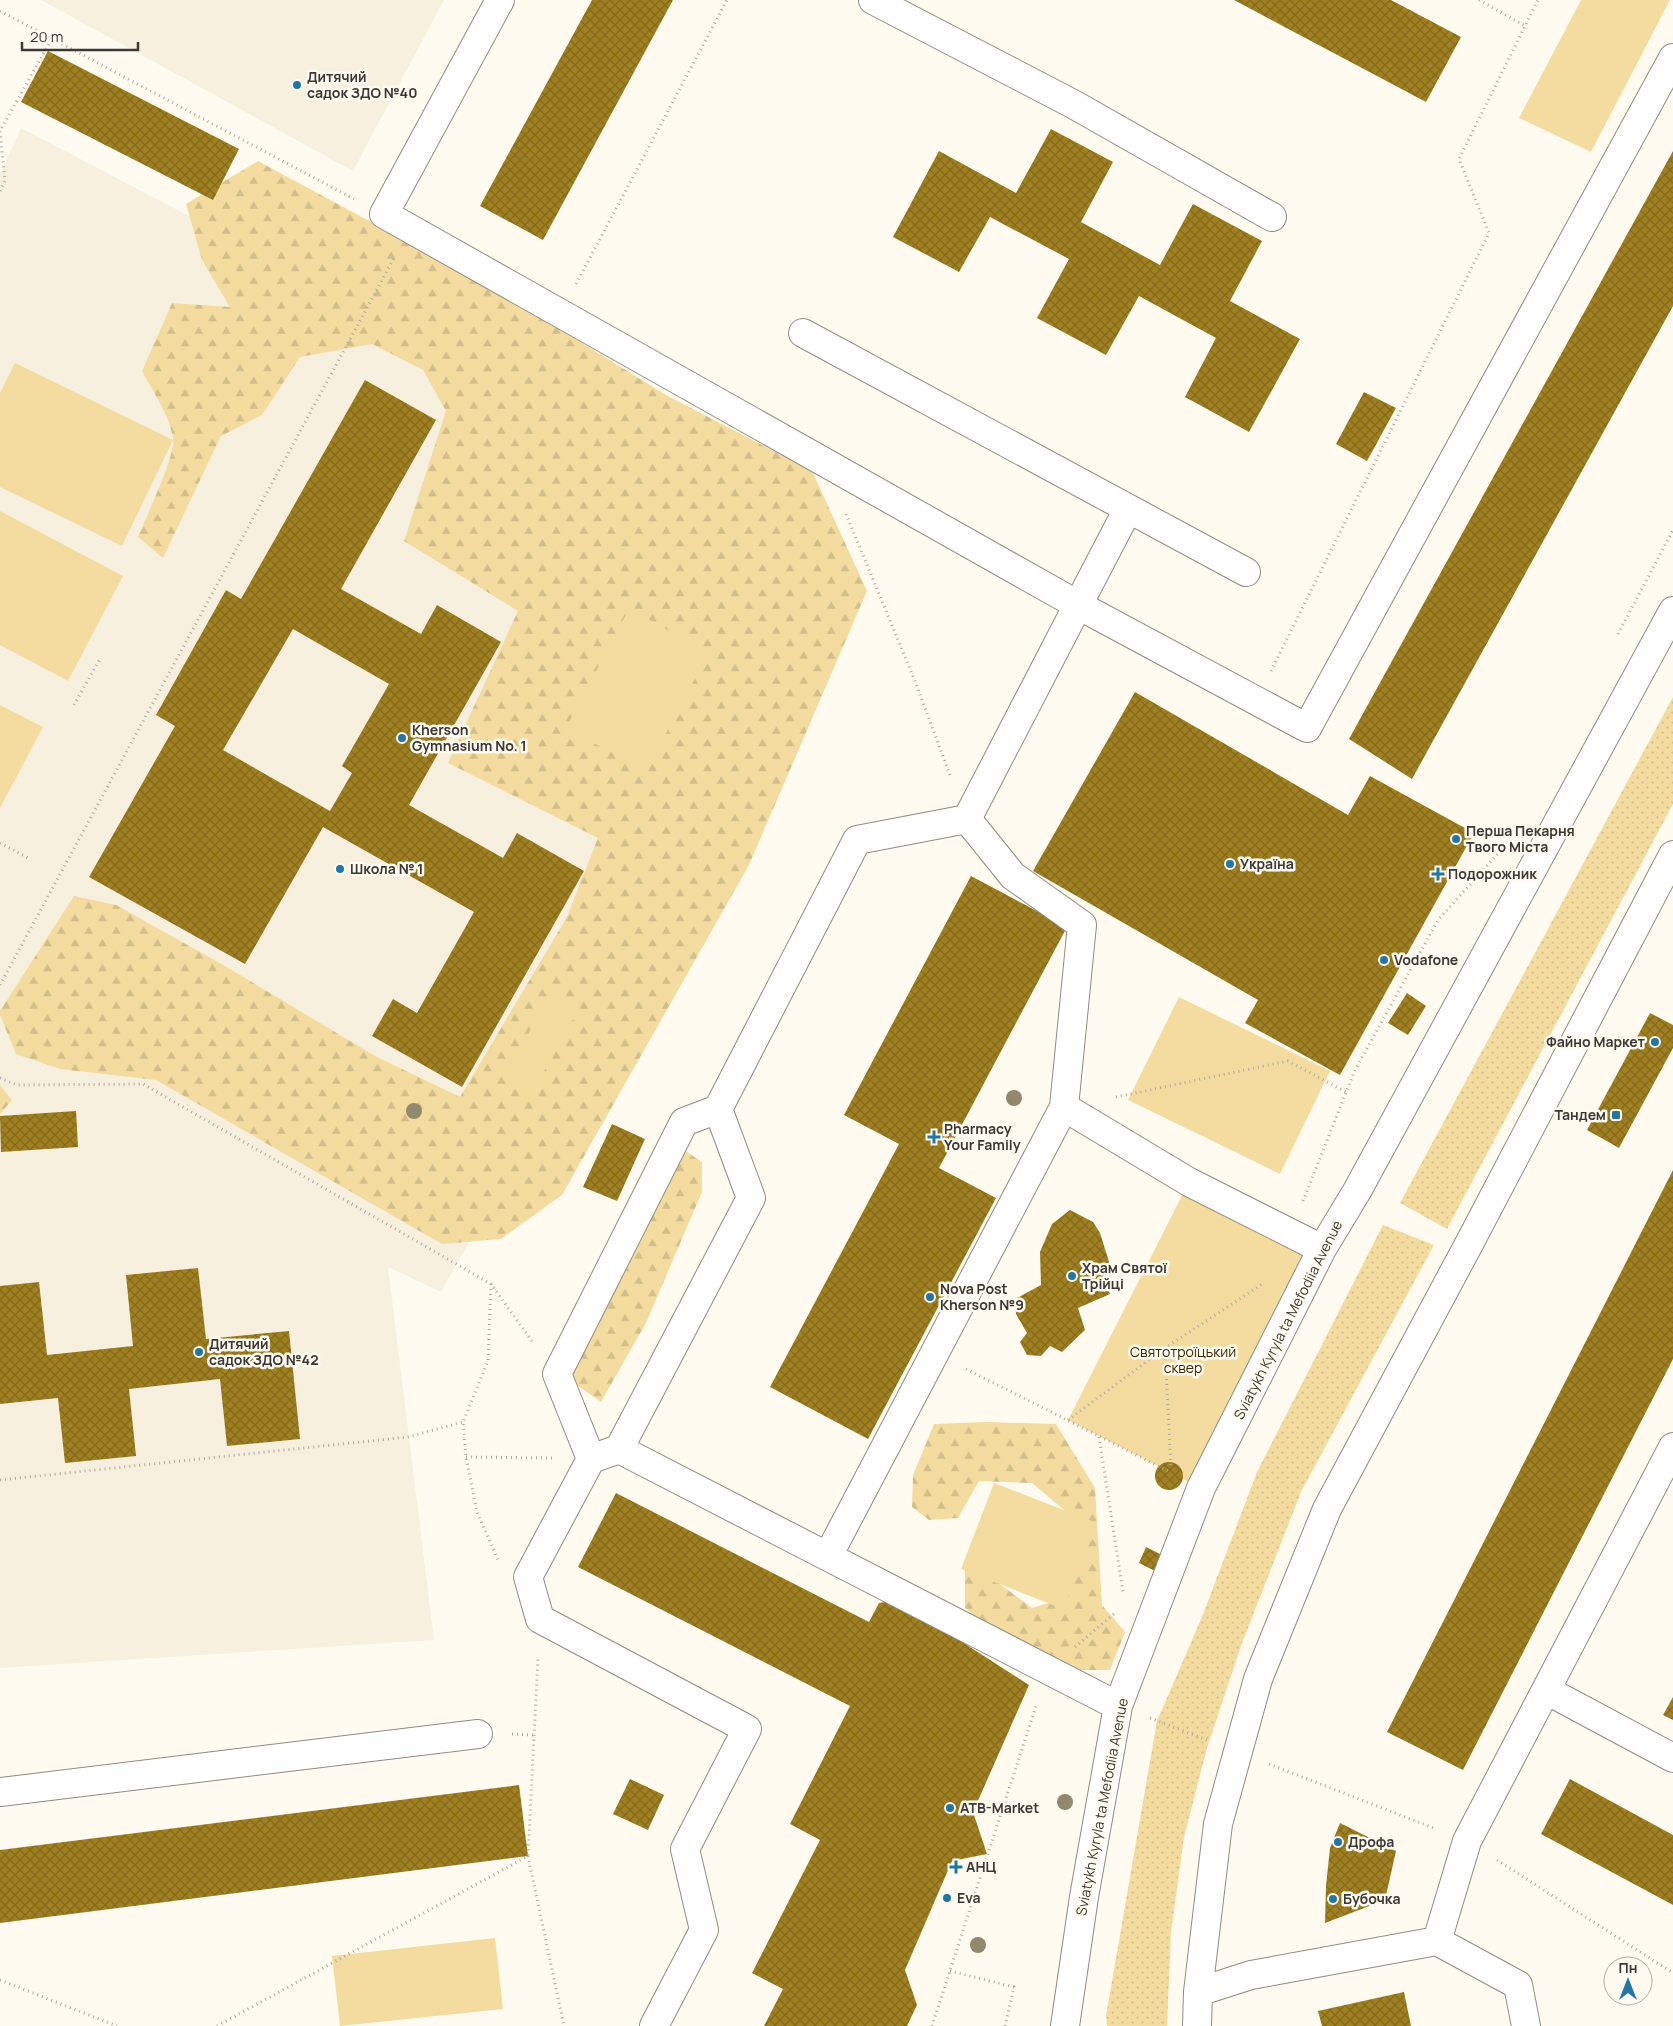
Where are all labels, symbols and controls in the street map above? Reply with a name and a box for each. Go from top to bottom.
scale bar [22,20,139,52]
text: 20 m [30,26,63,47]
place label: Дитячий садок ЗДО №40 [307,67,417,102]
marker: Дитячий садок ЗДО №40 [291,79,303,91]
place label: Kherson Gymnasium No. 1 [412,720,527,755]
marker: Kherson Gymnasium No. 1 [396,732,408,744]
place label: Перша Пекарня Твого Міста [1466,821,1575,856]
marker: Перша Пекарня Твого Міста [1450,833,1462,845]
place label: Україна [1240,854,1294,873]
marker: Україна [1224,858,1236,870]
place label: Школа № 1 [350,859,423,878]
marker: Школа № 1 [334,863,346,875]
place label: Подорожник [1448,864,1537,883]
marker: Подорожник [1432,868,1444,880]
place label: Vodafone [1394,950,1458,969]
marker: Vodafone [1378,954,1390,966]
place label: Файно Маркет [1546,1032,1646,1051]
marker: Файно Маркет [1649,1036,1661,1048]
place label: Тандем [1554,1105,1606,1124]
marker: Тандем [1610,1109,1622,1121]
place label: Pharmacy Your Family [944,1119,1021,1154]
marker: Pharmacy Your Family [928,1131,940,1143]
street label: Sviatykh Kyryla ta Mefodiia Avenue [1229,1217,1346,1423]
place label: Храм Святої Трійці [1082,1258,1168,1293]
marker: Храм Святої Трійці [1066,1270,1078,1282]
place label: Nova Post Kherson №9 [940,1279,1024,1314]
marker: Nova Post Kherson №9 [924,1291,936,1303]
place label: Дитячий садок ЗДО №42 [209,1334,318,1369]
park label: Святотроїцький сквер [1130,1342,1236,1377]
marker: Дитячий садок ЗДО №42 [193,1346,205,1358]
street label: Sviatykh Kyryla ta Mefodiia Avenue [1071,1696,1132,1917]
place label: ATB-Market [960,1798,1039,1817]
marker: ATB-Market [944,1802,956,1814]
place label: Дрофа [1348,1832,1394,1851]
marker: Дрофа [1332,1836,1344,1848]
place label: АНЦ [966,1857,996,1876]
marker: АНЦ [950,1861,962,1873]
place label: Eva [957,1888,981,1907]
place label: Бубочка [1343,1889,1400,1908]
marker: Eva [941,1892,953,1904]
marker: Бубочка [1327,1893,1339,1905]
north arrow [1603,1956,1653,2006]
text: Пн [1619,1958,1637,1977]

